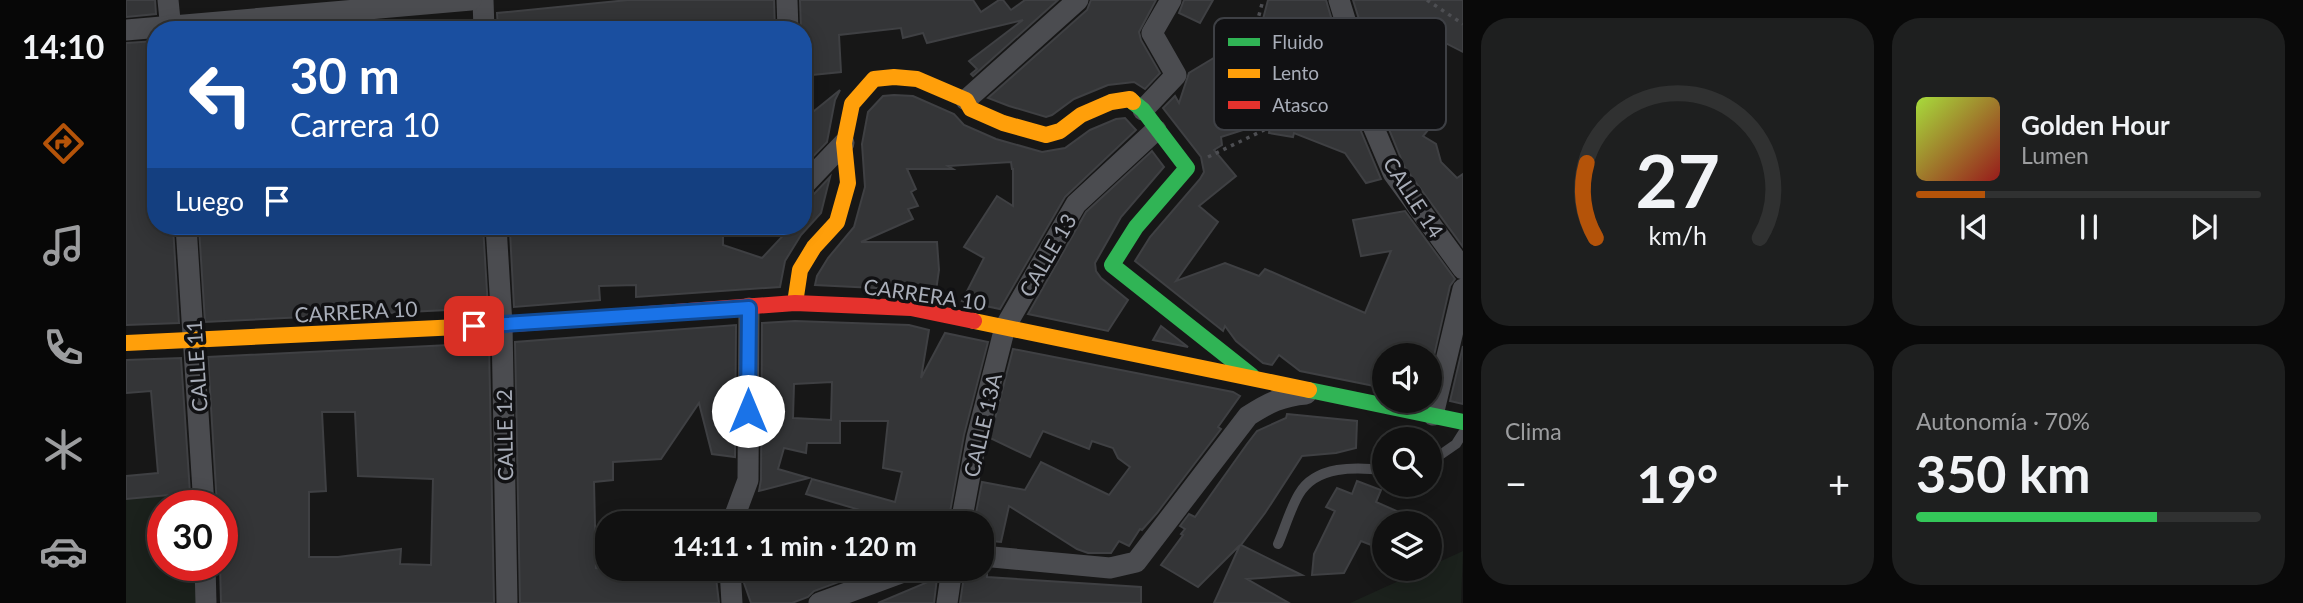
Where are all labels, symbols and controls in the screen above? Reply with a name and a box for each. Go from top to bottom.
legend [1214,18,1446,130]
text: 14:10 [22,27,104,66]
text: Fluido [1272,30,1324,53]
text: 30 m [290,46,400,104]
icon: left [175,49,266,140]
text: Lento [1272,61,1319,84]
text: Atasco [1272,93,1328,116]
text: Carrera 10 [290,105,439,144]
text: Golden Hour [2021,109,2170,141]
icon: directions [39,119,88,168]
text: 27 [1635,136,1720,224]
text: Lumen [2021,141,2089,169]
street label: CALLE 14 [1379,152,1449,242]
icon: arrive [258,182,296,220]
text: Luego [175,185,244,217]
icon: previous [1955,208,1993,246]
icon: pause [2070,208,2108,246]
icon: next [2185,208,2223,246]
street label: CALLE 13 [1013,209,1081,301]
text: km/h [1648,220,1707,250]
icon: music [39,221,88,270]
street label: CARRERA 10 [862,273,988,315]
street label: CARRERA 10 [294,295,418,327]
pin [444,296,504,356]
icon: arrive [455,307,493,345]
street label: CALLE 11 [180,319,212,413]
icon: phone [39,323,88,372]
map controls [1372,343,1442,581]
button: sound [1372,343,1442,413]
street label: CALLE 13A [958,370,1006,479]
position arrow [711,374,785,448]
street label: CALLE 12 [491,389,517,481]
text: Autonomía · 70% [1916,407,2090,435]
text: Clima [1505,417,1562,445]
icon: climate [39,425,88,474]
button: search [1372,427,1442,497]
text: 350 km [1916,442,2090,504]
text: 19° [1637,452,1718,514]
text: − [1505,460,1527,506]
text: + [1828,460,1850,506]
speed limit sign: 30 [147,490,238,581]
button: layers [1372,511,1442,581]
icon: car [39,527,88,576]
text: 14:11 · 1 min · 120 m [672,530,917,562]

